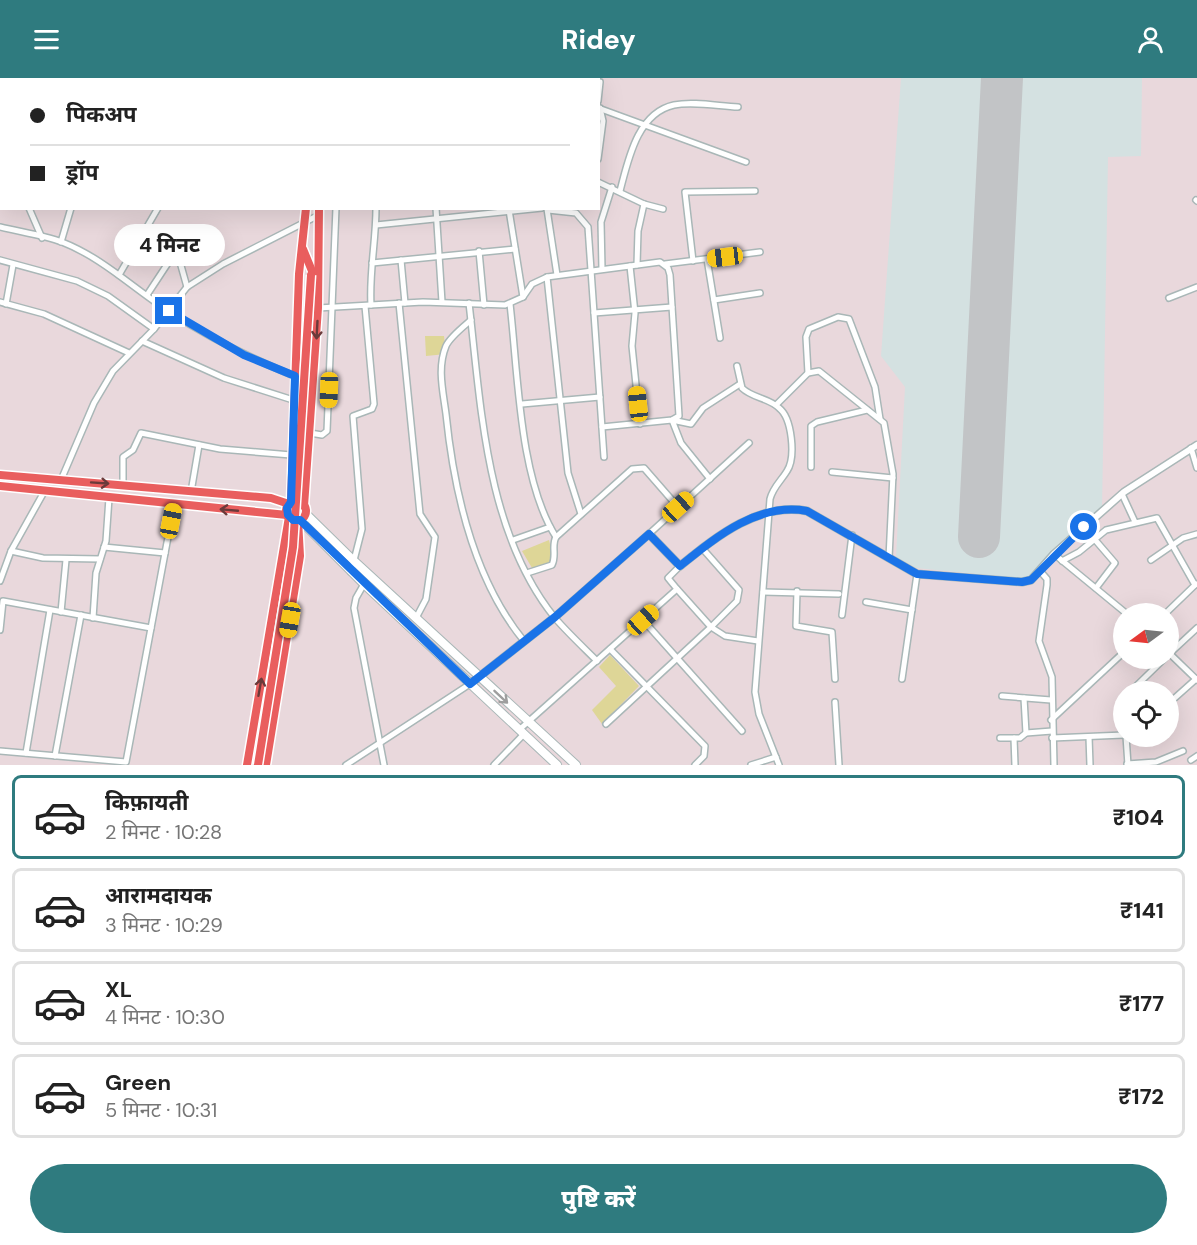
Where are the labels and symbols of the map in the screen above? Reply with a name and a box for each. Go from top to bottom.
callout: 4 मिनट [114,224,225,266]
car [706,246,744,268]
route end [155,297,182,324]
one-way arrow [311,319,322,339]
car [319,372,339,408]
car [627,385,649,423]
one-way arrow [90,477,110,488]
car [659,488,697,526]
car [159,502,183,540]
one-way arrow [220,504,240,515]
route start [1070,513,1097,540]
car [278,601,302,639]
car [624,601,662,639]
north arrow [1113,603,1179,669]
one-way arrow [255,677,266,697]
one-way arrow [493,690,508,704]

